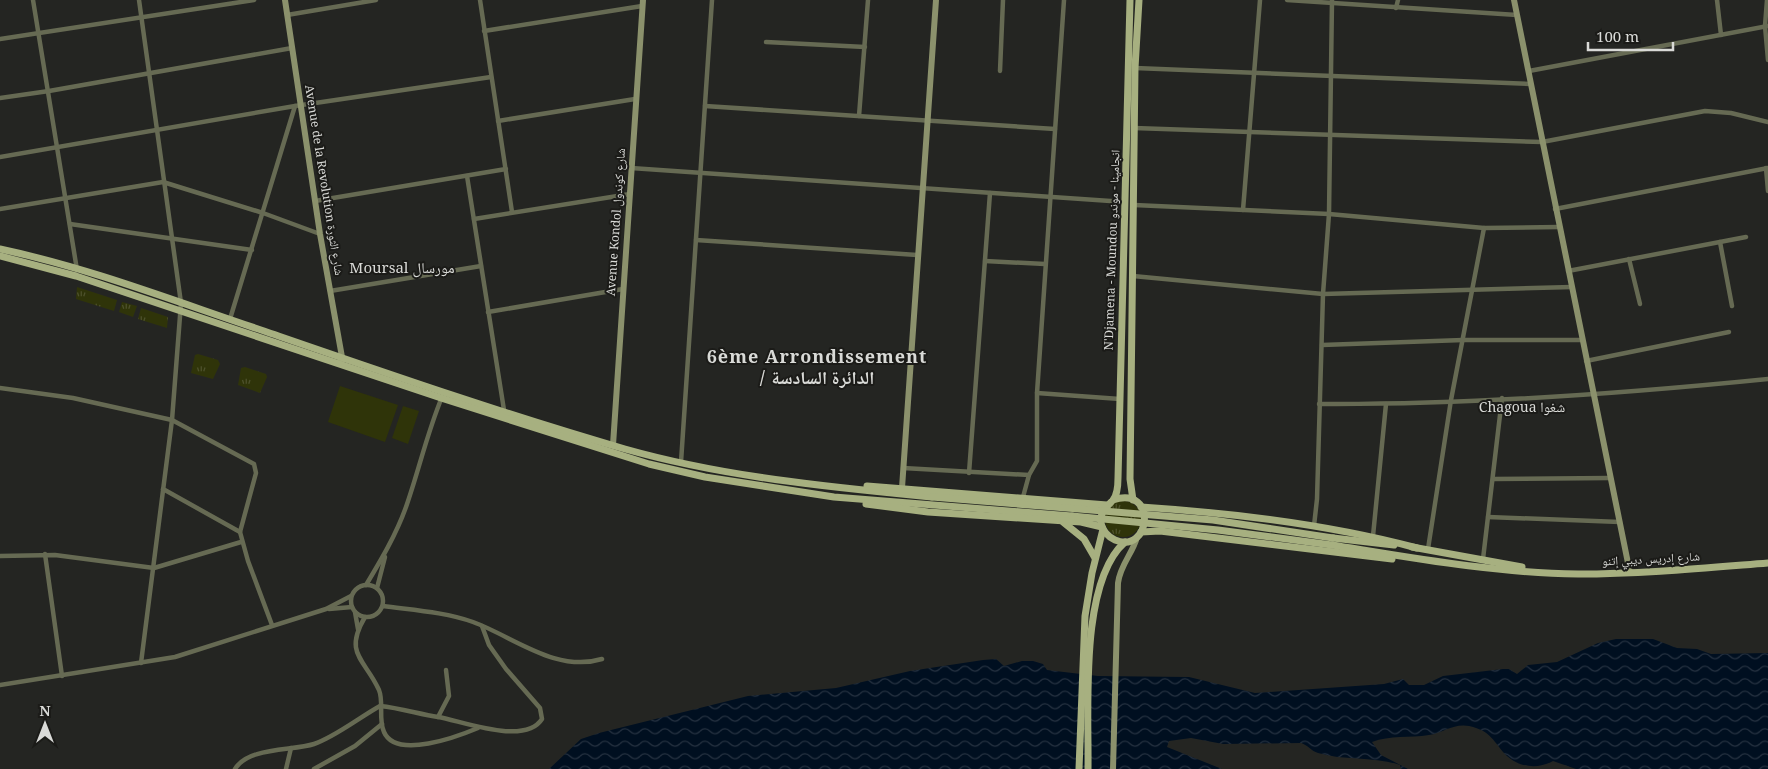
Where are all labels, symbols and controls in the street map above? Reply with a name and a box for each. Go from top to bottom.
scale bar [1588,20,1673,52]
text: 100 m [1596,26,1639,46]
street label: Avenue de la Revolution شارع الثورة [301,83,348,277]
street label: Avenue Kondol شارع كوندول [602,147,629,297]
street label: N'Djamena - Moundou انجامينا - موندو [1100,149,1124,351]
district label: Moursal مورسال [349,257,455,278]
district label: 6ème Arrondissement / الدائرة السادسة [707,344,927,389]
district label: Chagoua شغوا [1479,397,1565,416]
street label: شارع إدريس ديبي إتنو [1602,547,1700,572]
north arrow [20,699,70,749]
text: N [39,701,51,720]

